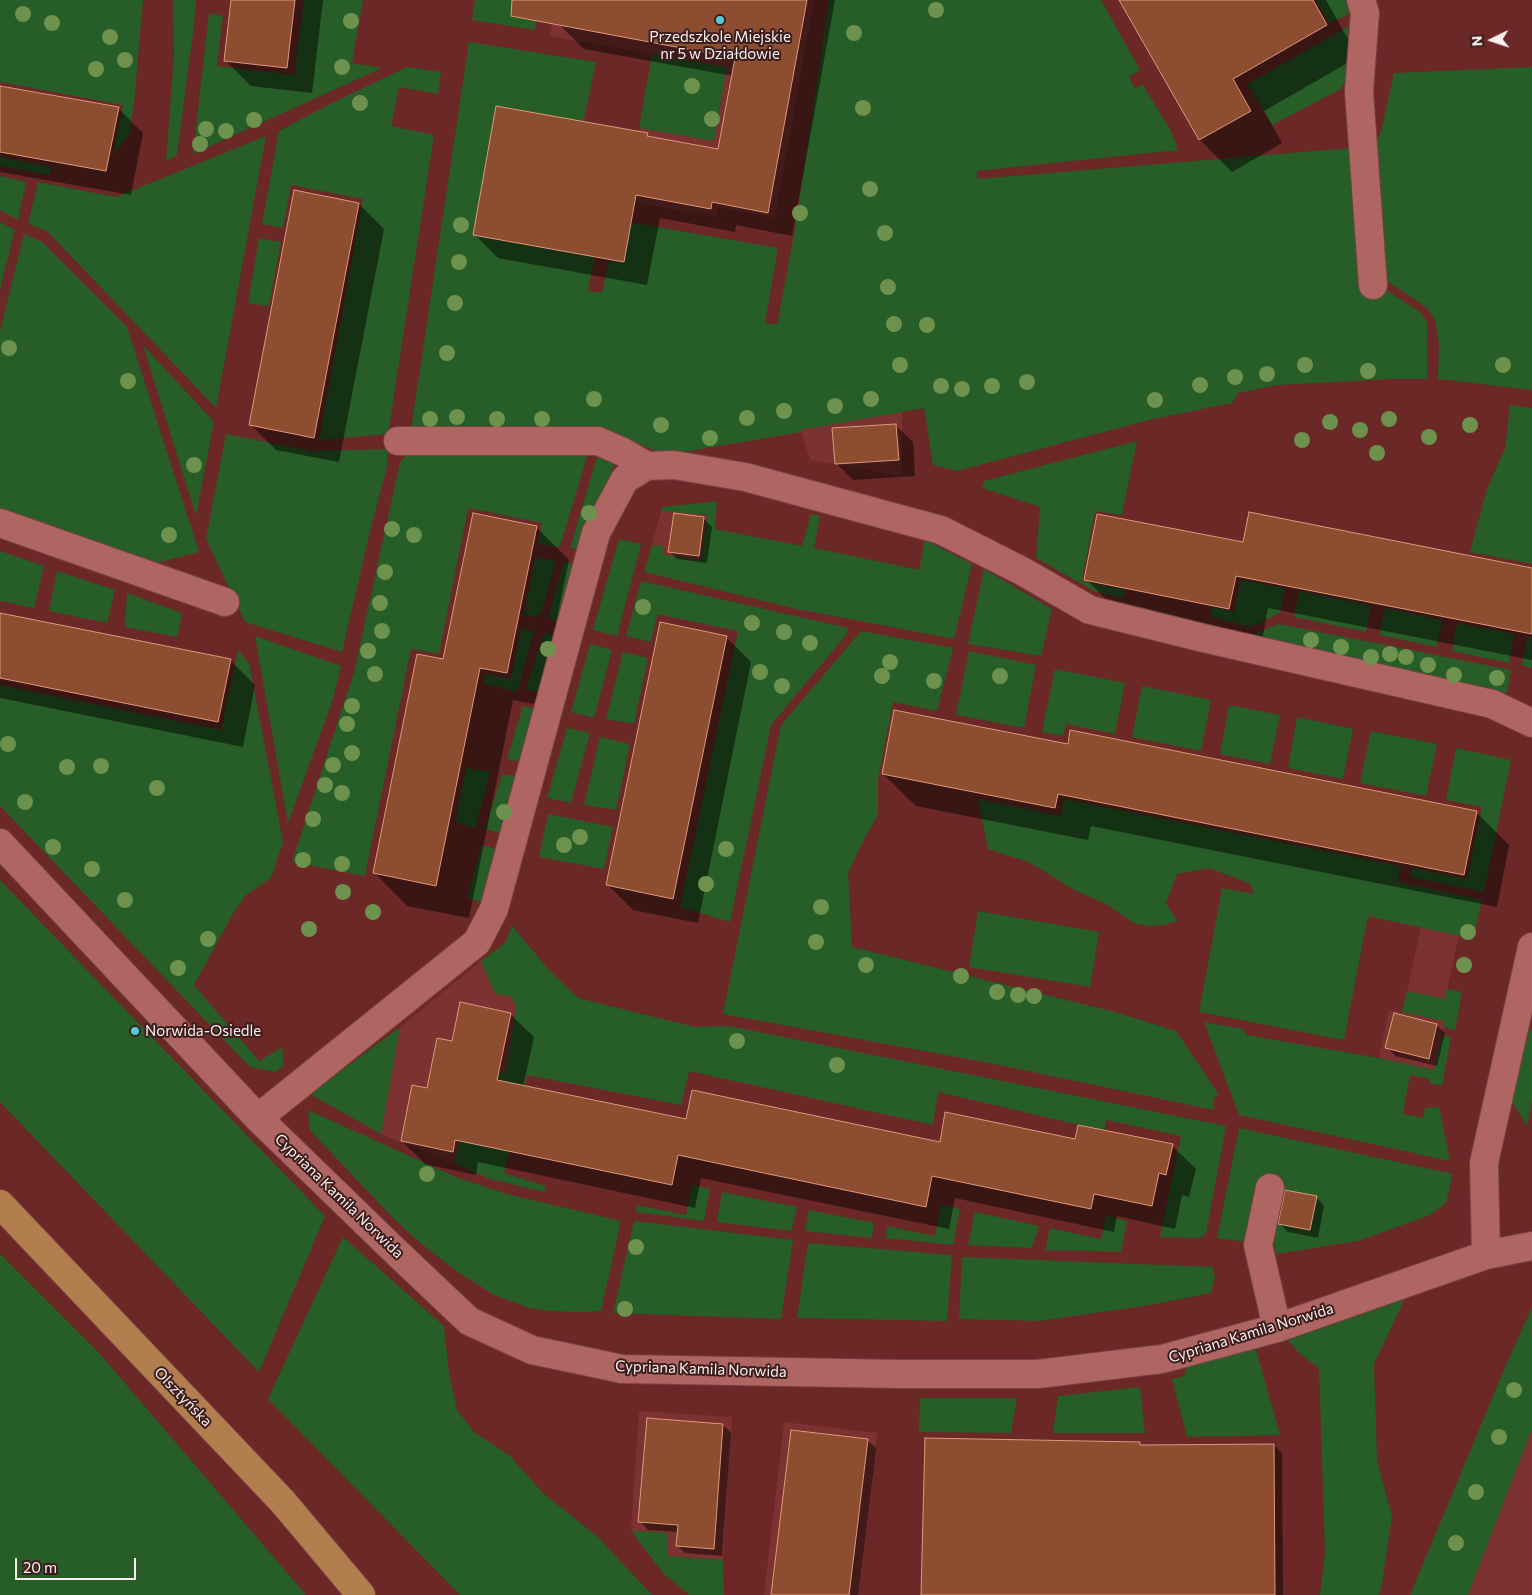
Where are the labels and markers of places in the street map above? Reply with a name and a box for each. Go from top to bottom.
marker: Przedszkole Miejskie nr 5 w Działdowie [714,14,726,26]
place label: Przedszkole Miejskie nr 5 w Działdowie [649,28,791,63]
place label: Norwida-Osiedle [145,1022,261,1040]
marker: Norwida-Osiedle [129,1025,141,1037]

